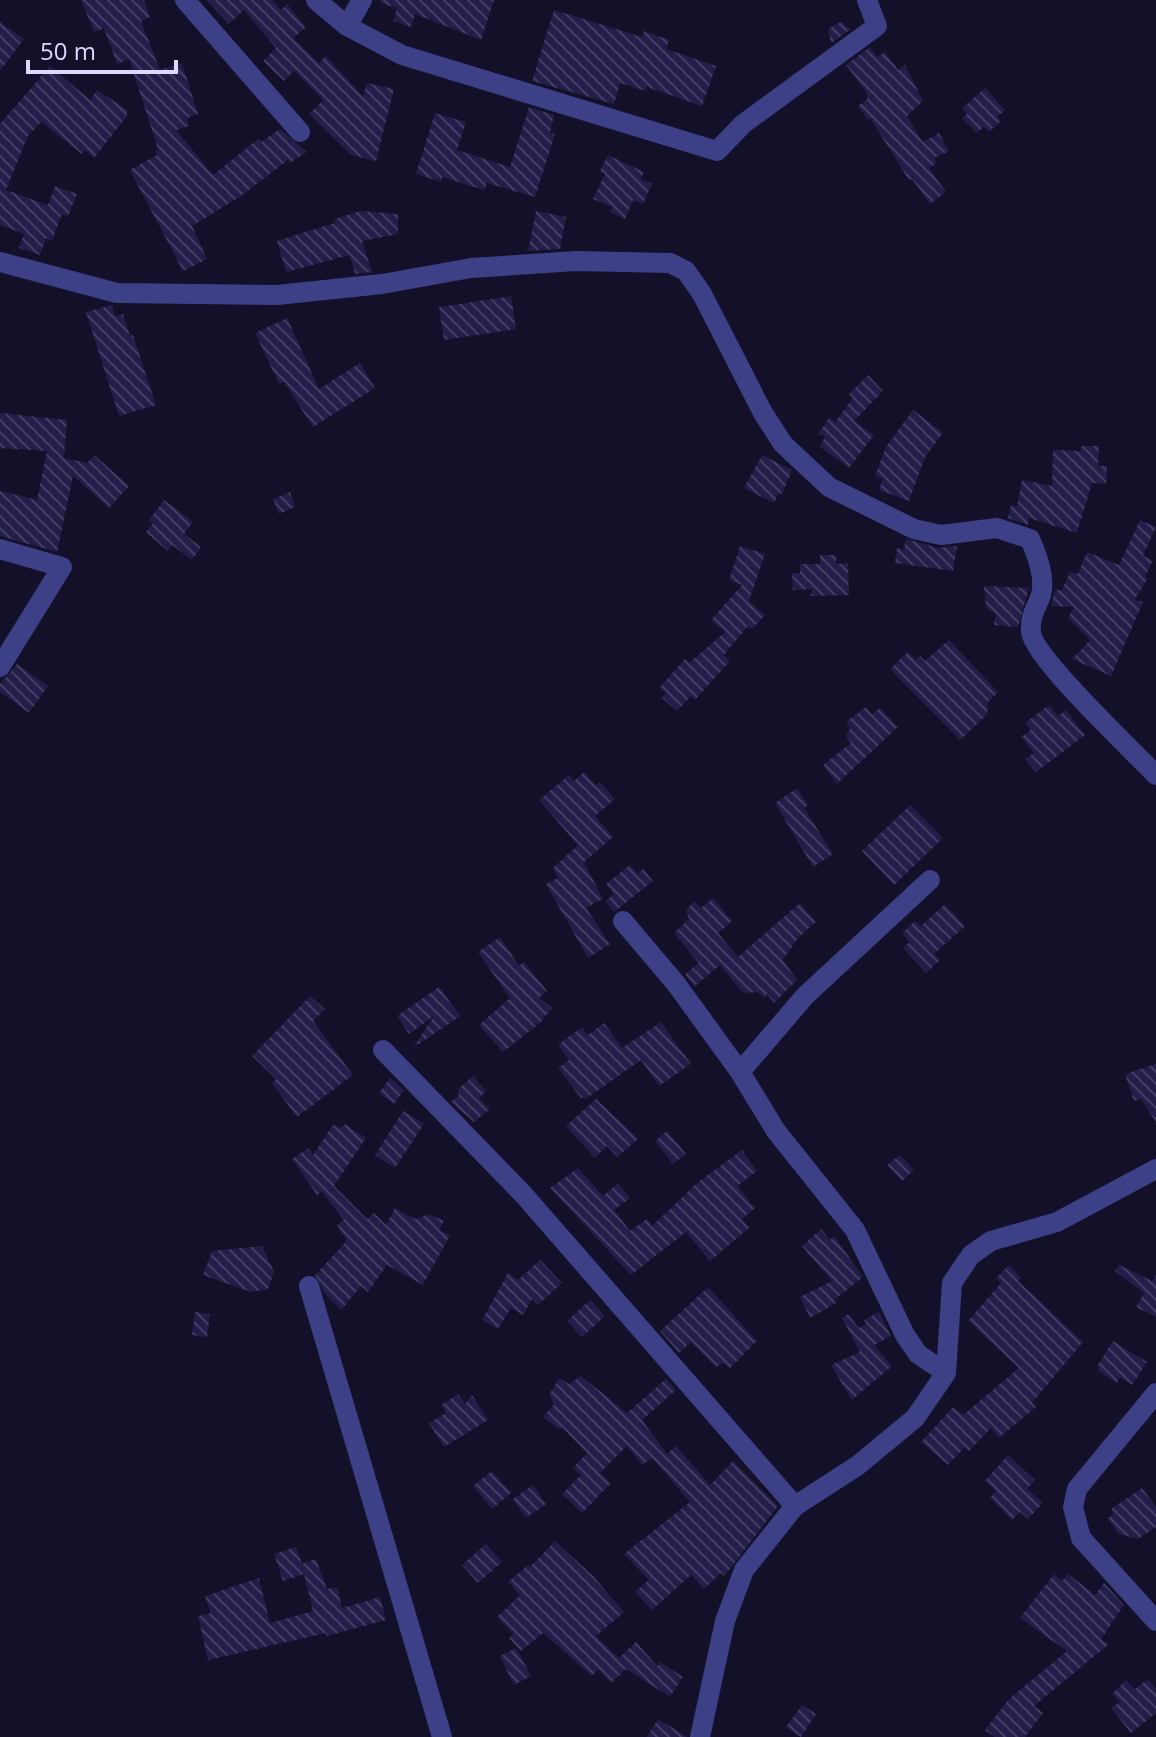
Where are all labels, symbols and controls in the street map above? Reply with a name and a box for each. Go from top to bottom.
scale bar [28,24,176,74]
text: 50 m [40,34,96,67]

